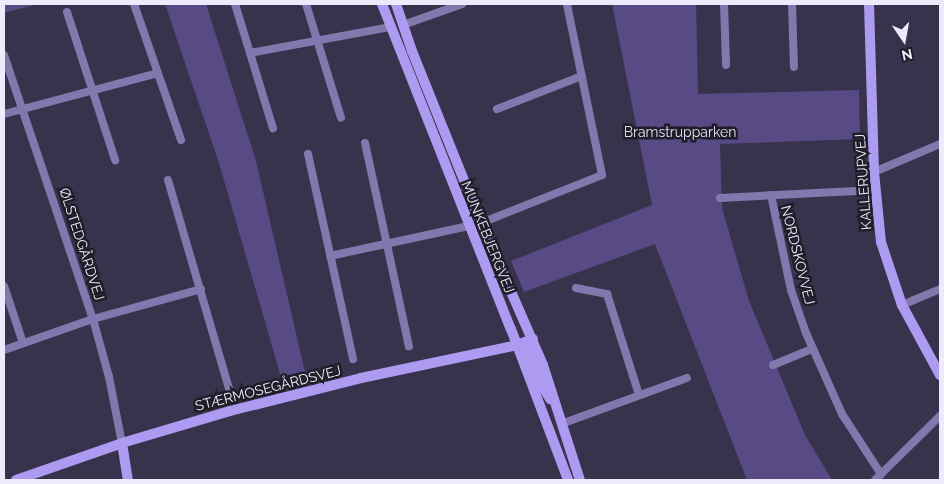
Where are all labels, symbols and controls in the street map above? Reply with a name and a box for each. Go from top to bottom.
north arrow [879,15,929,65]
text: N [900,46,914,64]
park label: Bramstrupparken [624,124,736,140]
street label: KALLERUPVEJ [851,133,875,231]
street label: MUNKEBJERGVEJ [458,179,518,295]
street label: ØLSTEDGÅRDVEJ [56,186,108,302]
street label: NORDSKOVVEJ [778,204,818,306]
street label: STÆRMOSEGÅRDSVEJ [193,362,343,414]

